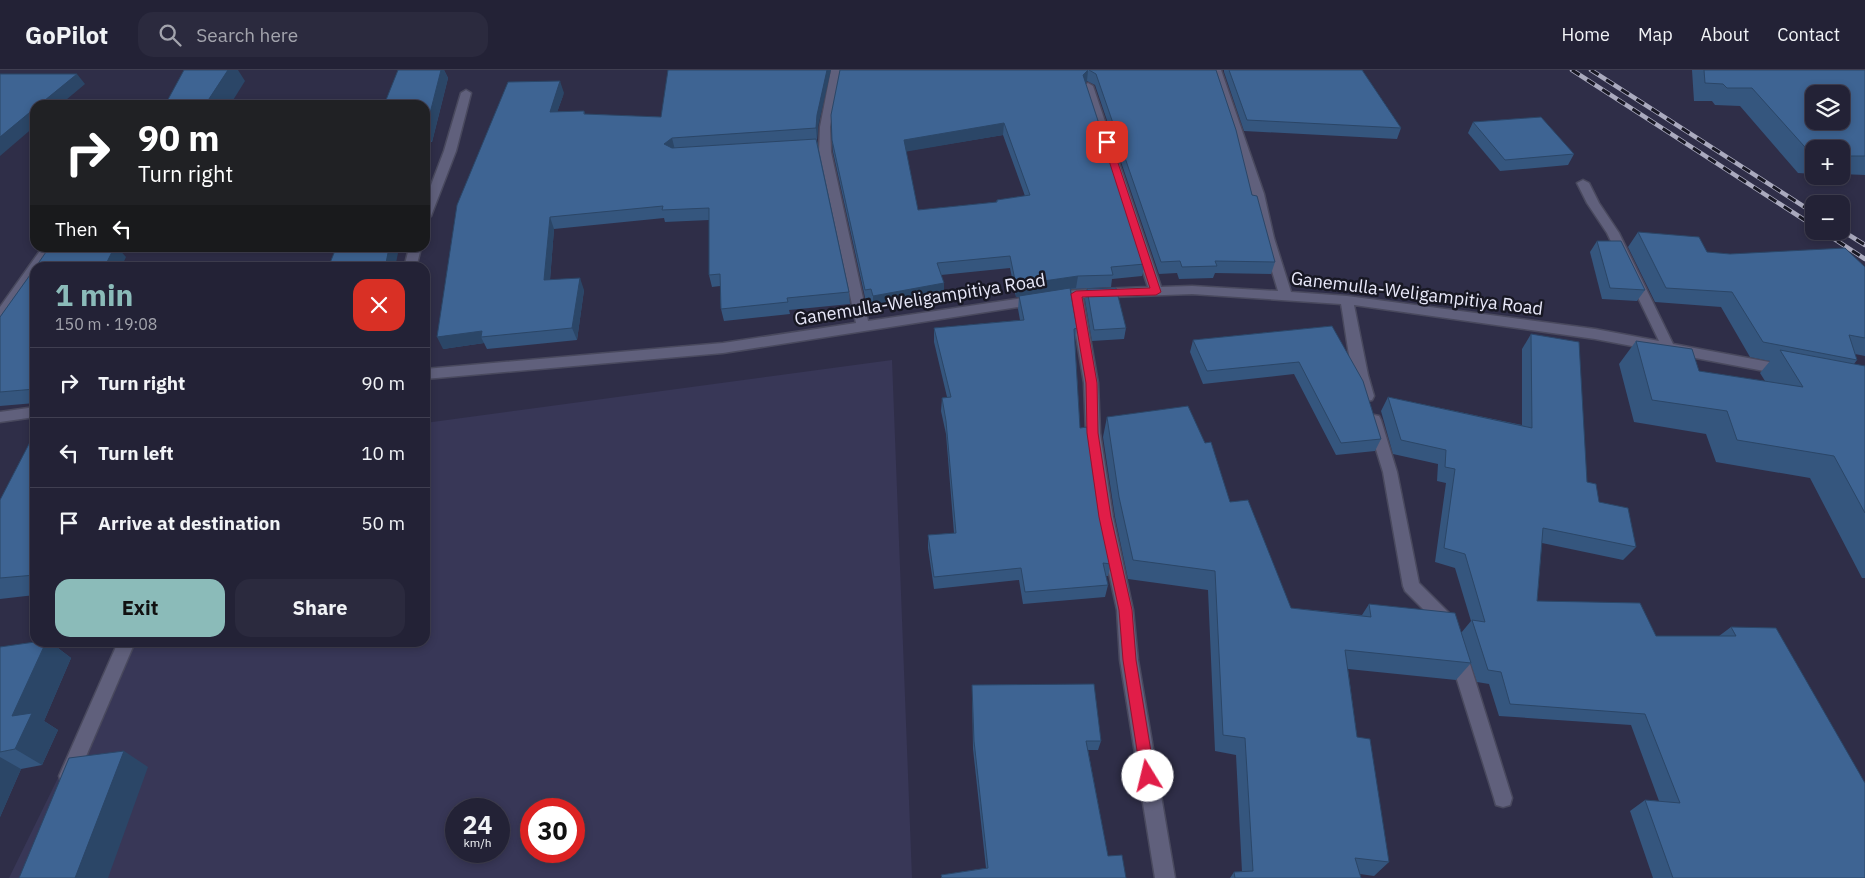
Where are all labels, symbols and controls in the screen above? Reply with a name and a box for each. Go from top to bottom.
search box [138,12,488,57]
text: GoPilot [25,19,108,51]
icon: search [156,21,184,49]
text: Search here [196,23,298,47]
text: Home [1562,23,1610,46]
text: Map [1638,23,1673,46]
text: About [1701,23,1749,46]
text: Contact [1777,23,1840,46]
map controls [1805,85,1850,240]
button: layers [1805,85,1850,130]
text: 90 m [138,115,220,161]
icon: right [55,120,120,185]
pin [1086,121,1128,163]
icon: arrive [1093,128,1121,156]
button: + [1805,140,1850,185]
text: Turn right [138,159,233,188]
button: − [1805,195,1850,240]
icon: left [108,215,136,243]
text: Then [55,217,98,241]
street label: Ganemulla-Weligampitiya Road [1290,266,1544,320]
street label: Ganemulla-Weligampitiya Road [793,268,1047,330]
text: 1 min [55,275,133,314]
button: close [353,279,405,331]
text: 150 m · 19:08 [55,314,157,334]
icon: right [55,369,83,397]
text: Turn right [98,371,185,395]
text: 90 m [361,371,405,395]
icon: left [55,439,83,467]
text: Turn left [98,441,174,465]
text: 10 m [361,441,405,465]
icon: arrive [55,509,83,537]
text: Arrive at destination [98,511,281,535]
text: 50 m [361,511,405,535]
button: Exit [55,579,225,637]
button: Share [235,579,405,637]
position arrow [1121,749,1173,801]
speed limit sign: 30 [520,798,585,863]
text: 24 [462,808,493,841]
text: km/h [463,835,492,850]

